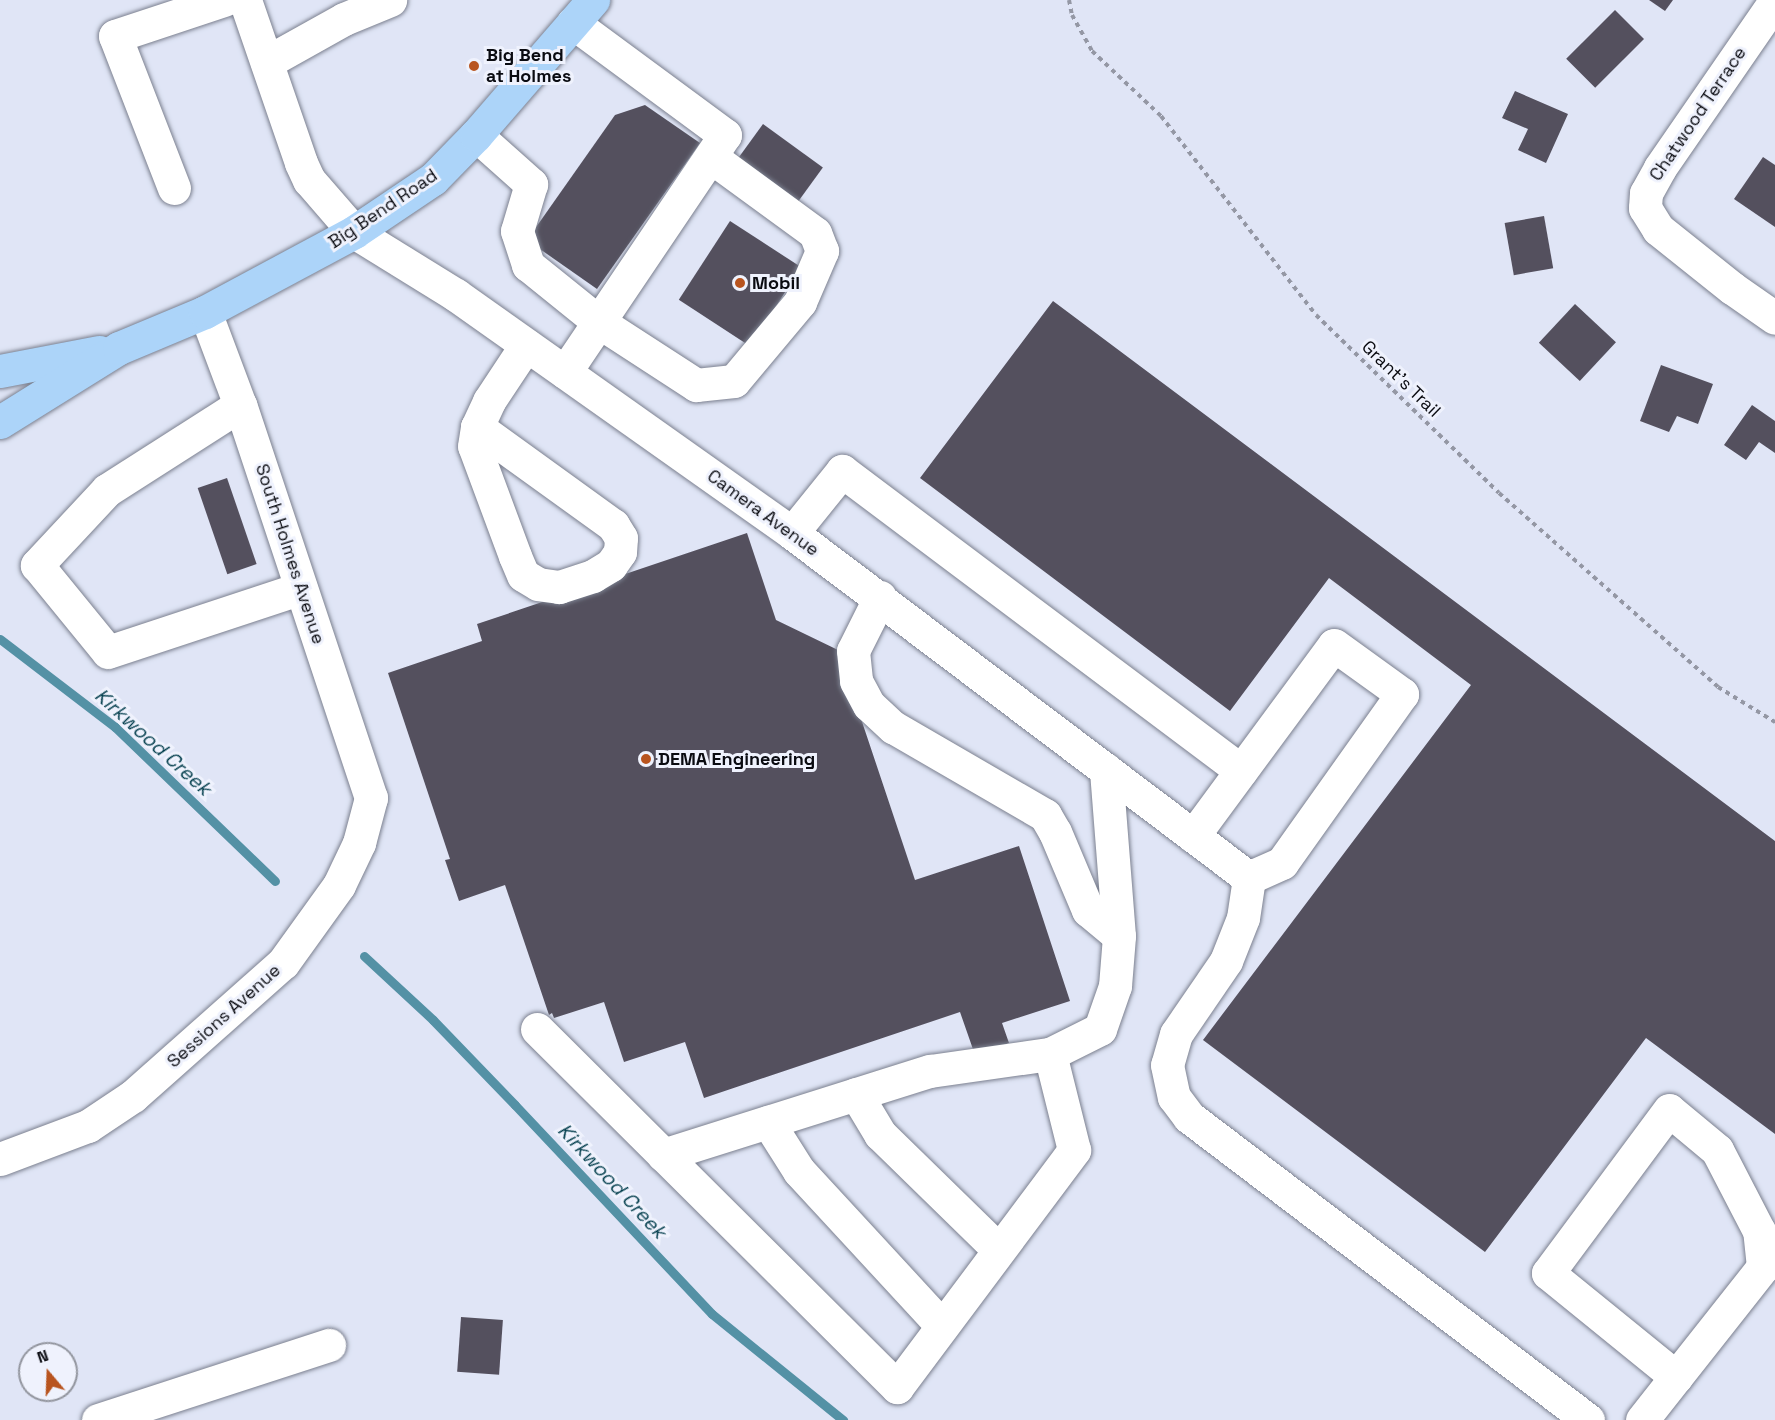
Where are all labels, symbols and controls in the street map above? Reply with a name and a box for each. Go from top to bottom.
street label: Chatwood Terrace [1645,43,1751,185]
place label: Big Bend at Holmes [486,45,571,88]
marker: Big Bend at Holmes [467,59,481,73]
street label: Big Bend Road [325,165,441,253]
place label: Mobil [752,272,800,294]
marker: Mobil [733,276,747,290]
street label: Grant's Trail [1357,336,1445,422]
street label: South Holmes Avenue [251,461,329,647]
street label: Camera Avenue [703,465,823,561]
water label: Kirkwood Creek [90,683,216,801]
place label: DEMA Engineering [658,748,815,770]
marker: DEMA Engineering [639,752,653,766]
street label: Sessions Avenue [163,959,285,1073]
water label: Kirkwood Creek [553,1119,671,1243]
north arrow [18,1342,78,1402]
text: N [34,1345,51,1368]

